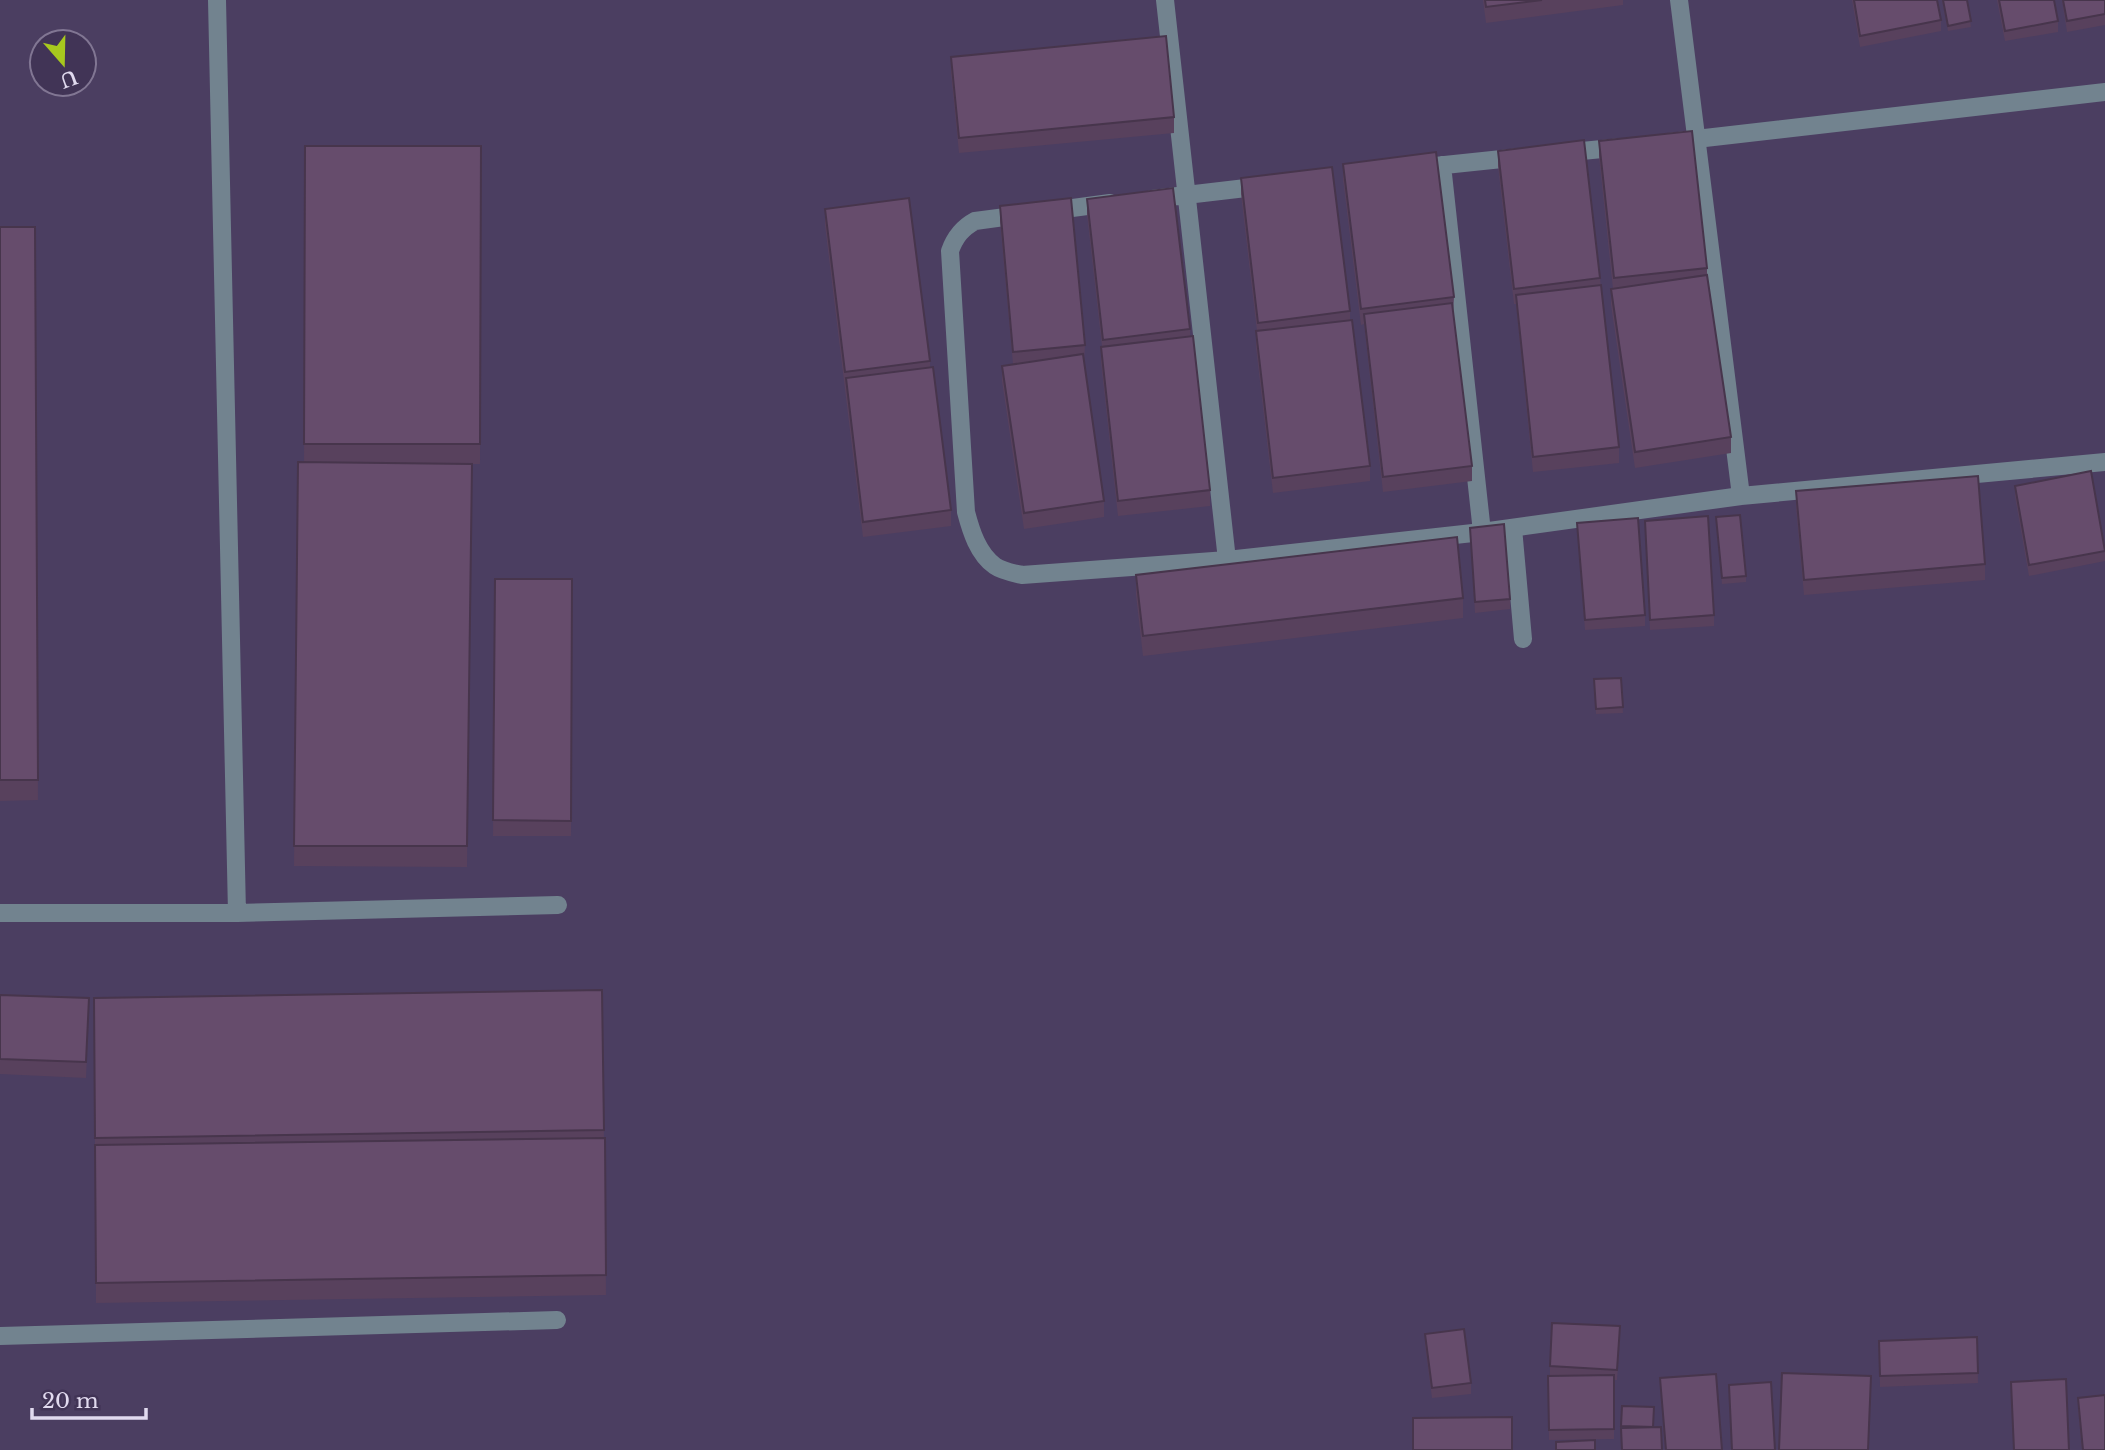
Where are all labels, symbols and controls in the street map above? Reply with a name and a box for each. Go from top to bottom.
north arrow [28,28,98,98]
text: U [57,65,80,92]
scale bar [32,1376,145,1420]
text: 20 m [42,1388,99,1414]

